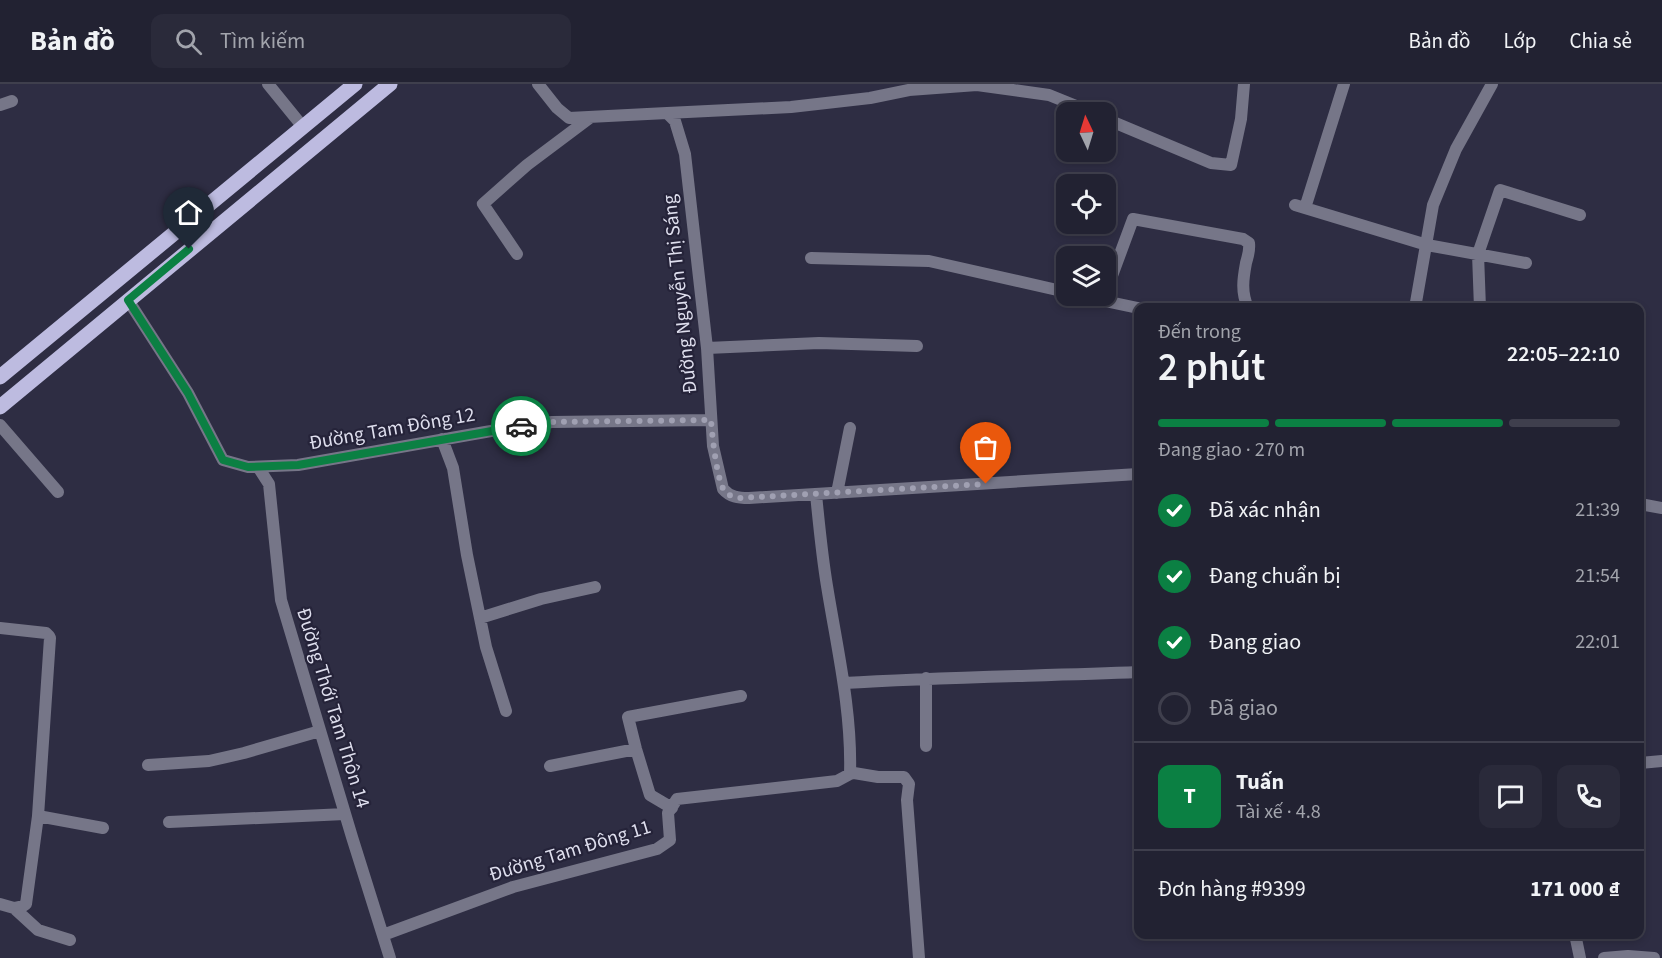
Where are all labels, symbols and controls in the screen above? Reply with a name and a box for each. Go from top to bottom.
search box [151,14,571,68]
text: Bản đồ [30,21,115,61]
icon: search [172,25,205,58]
text: Tìm kiếm [220,25,305,57]
text: Bản đồ [1409,26,1470,56]
text: Lớp [1503,26,1536,56]
text: Chia sẻ [1569,26,1632,56]
north arrow [1056,102,1116,162]
map controls [1056,102,1116,306]
button: locate [1056,174,1116,234]
pin [163,187,214,249]
street label: Đường Nguyễn Thị Sáng [656,193,704,395]
icon: home [172,196,205,229]
button: layers [1056,246,1116,306]
text: Đến trong [1158,318,1241,346]
text: 22:05–22:10 [1507,338,1620,370]
text: 2 phút [1158,340,1265,396]
courier [491,396,551,456]
street label: Đường Tam Đông 12 [307,401,477,457]
icon: car [505,410,538,443]
pin [960,422,1011,484]
icon: bag [969,431,1002,464]
text: Đang giao · 270 m [1158,436,1305,464]
icon: check [1158,494,1191,527]
text: Đã xác nhận [1209,494,1321,526]
text: 21:39 [1575,496,1620,524]
icon: check [1158,560,1191,593]
text: Đang chuẩn bị [1209,560,1341,592]
text: 21:54 [1575,562,1620,590]
street label: Đường Thới Tam Thôn 14 [289,604,377,812]
icon: check [1158,626,1191,659]
text: Đang giao [1209,626,1301,658]
text: 22:01 [1575,628,1620,656]
text: Đã giao [1209,692,1278,724]
button: chat [1479,765,1542,828]
button: phone [1557,765,1620,828]
text: Tuấn [1236,766,1284,798]
text: T [1183,780,1196,812]
text: Tài xế · 4.8 [1236,798,1321,826]
street label: Đường Tam Đông 11 [486,813,654,889]
text: Đơn hàng #9399 [1158,873,1306,905]
text: 171 000 ₫ [1530,873,1620,905]

